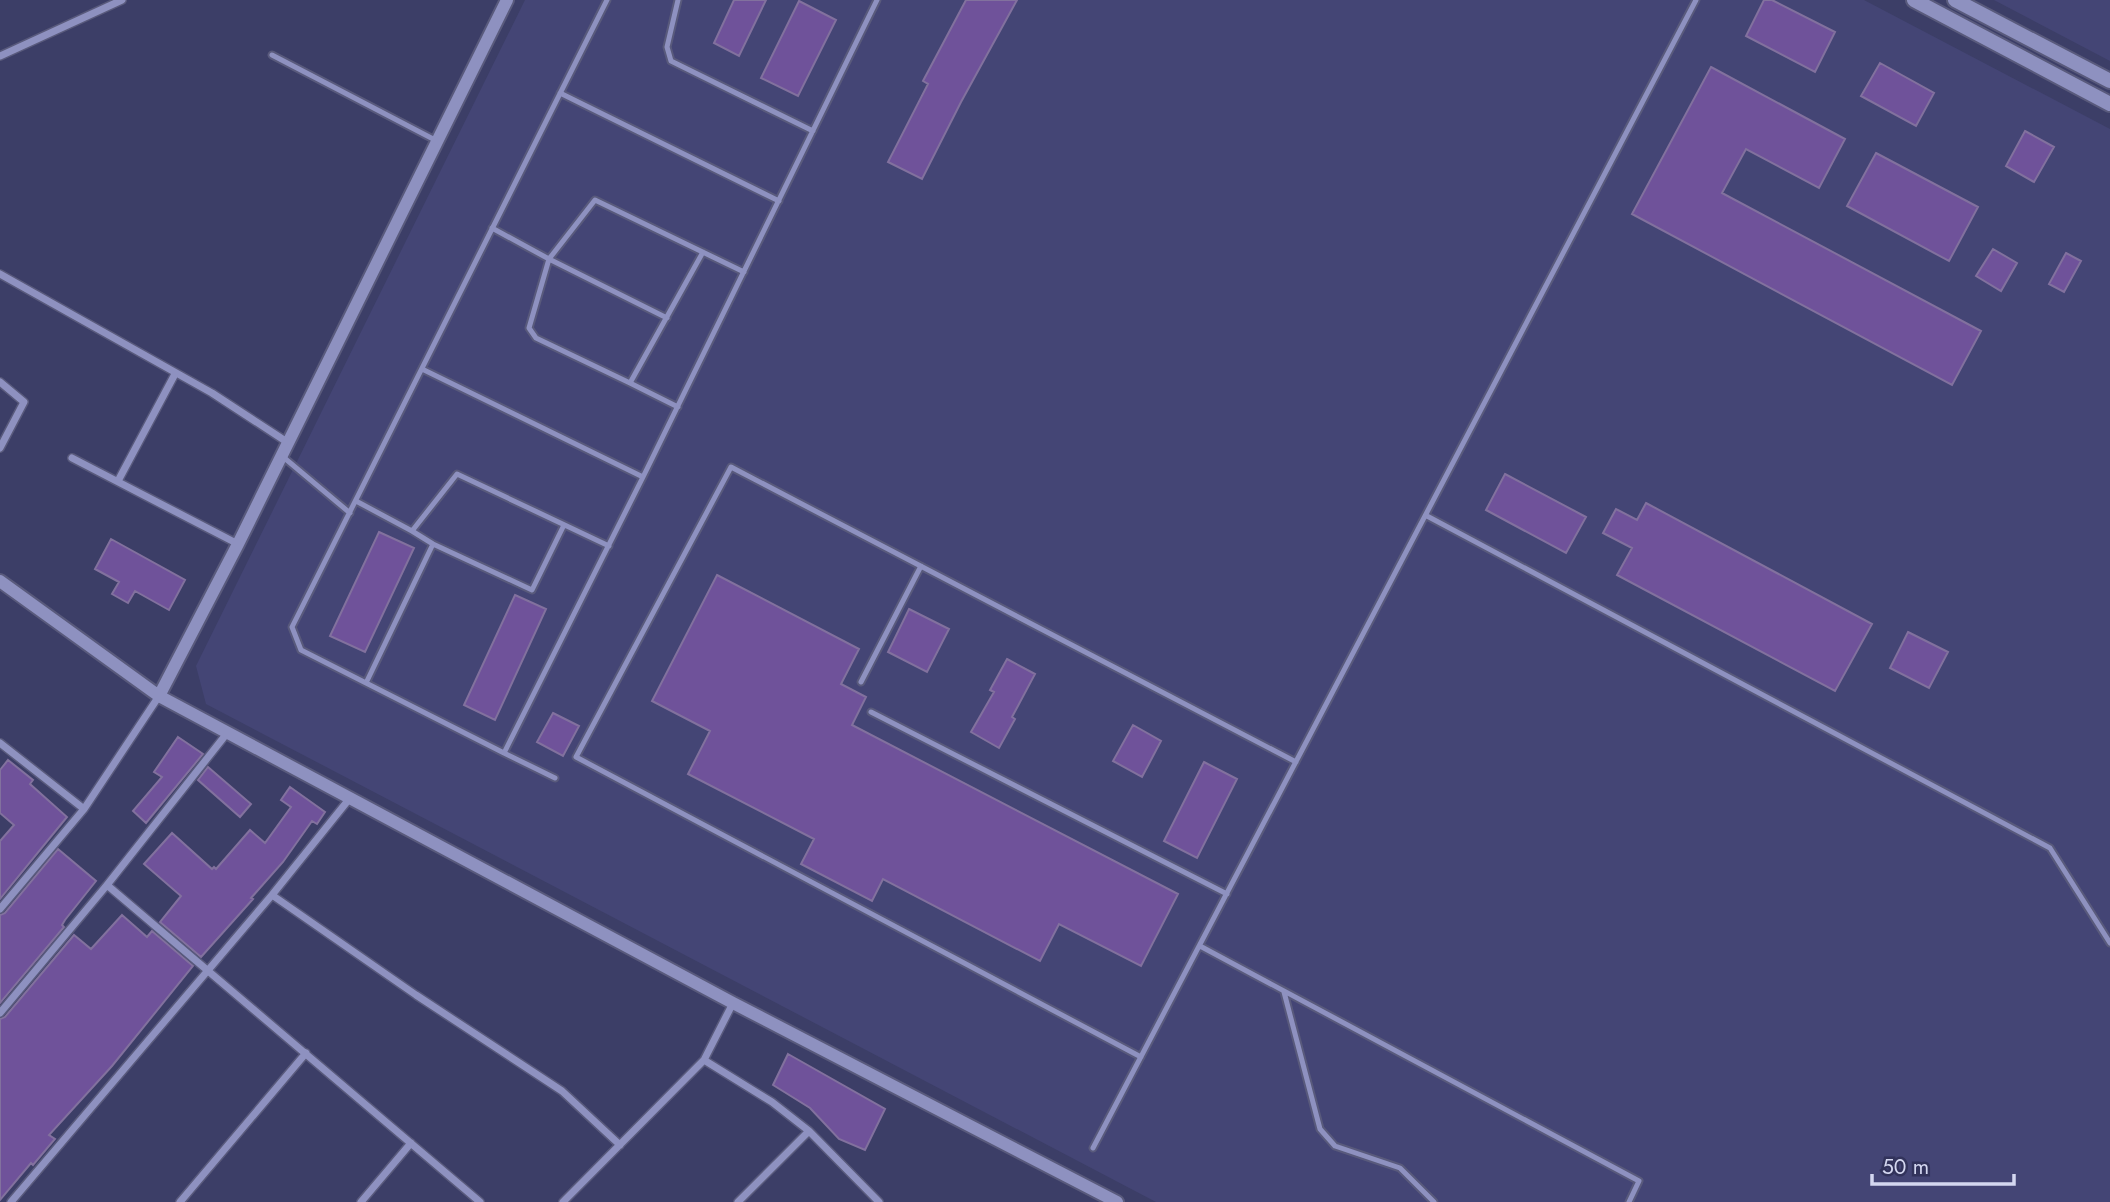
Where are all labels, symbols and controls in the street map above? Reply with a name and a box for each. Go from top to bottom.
scale bar [1872,1142,2014,1186]
text: 50 m [1882,1152,1929,1182]

